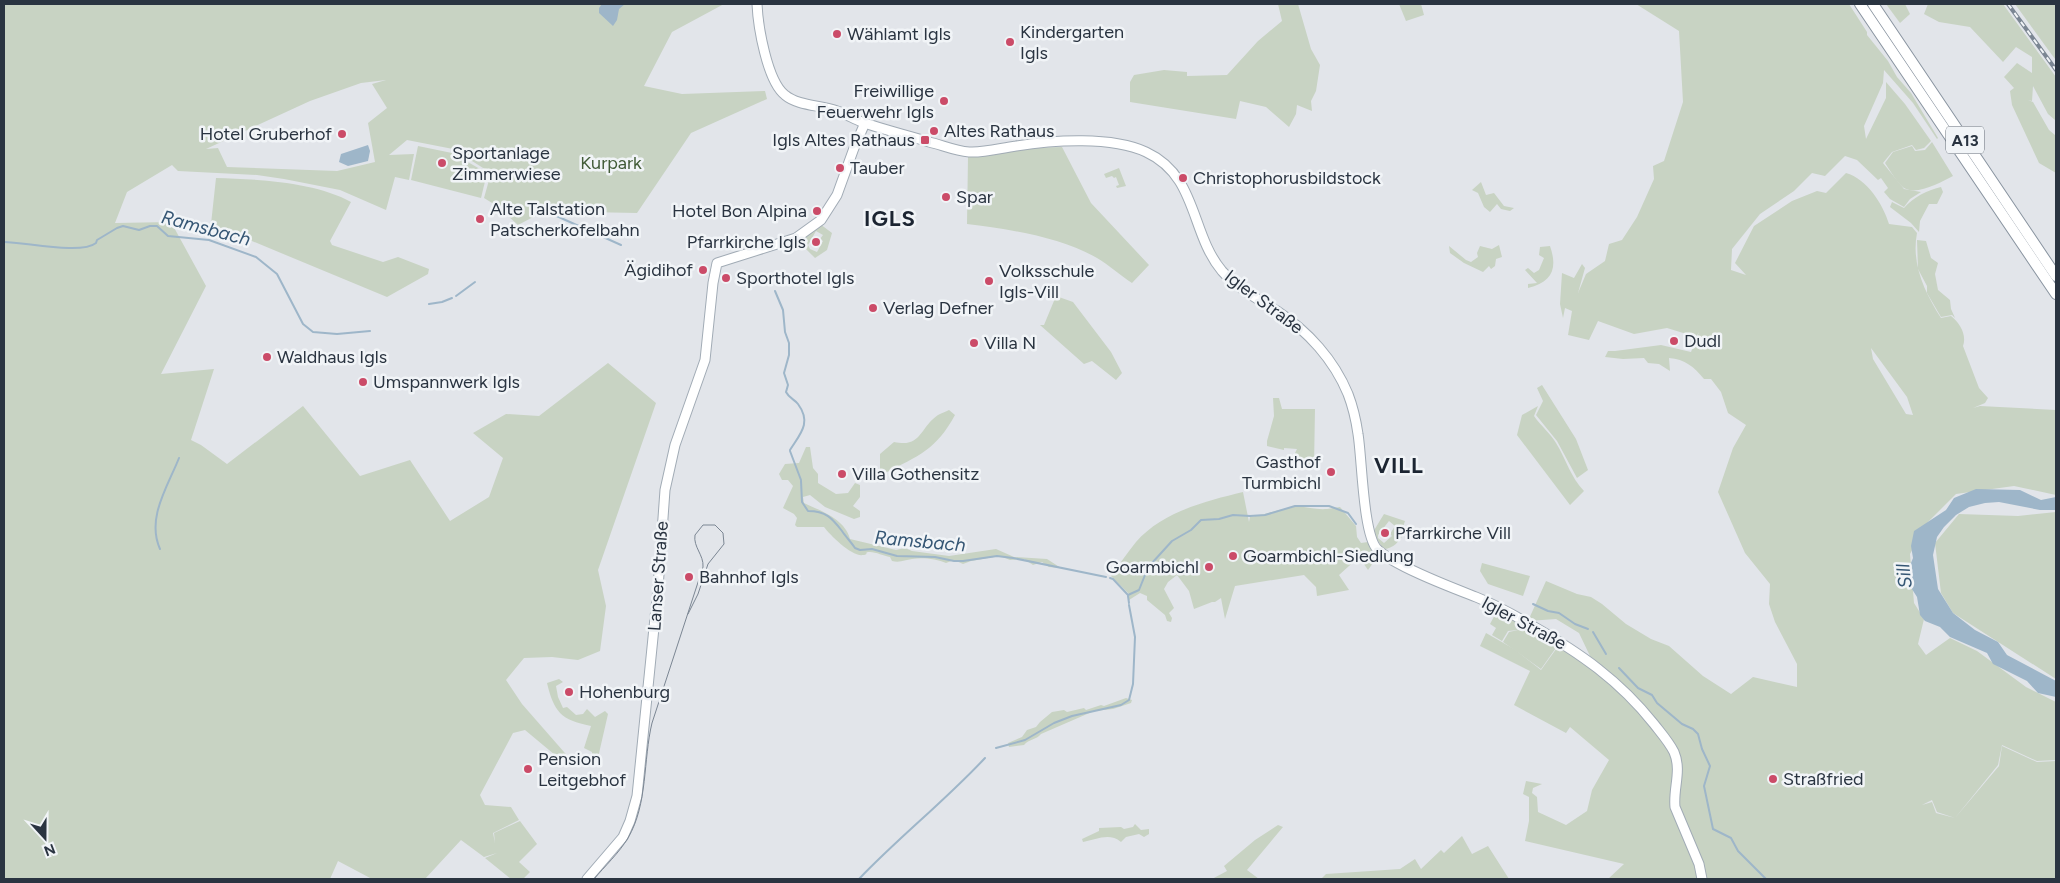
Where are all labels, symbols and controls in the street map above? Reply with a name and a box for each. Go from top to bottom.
place label: Kindergarten Igls [1020,21,1124,64]
place label: Wählamt Igls [847,23,951,45]
marker: Wählamt Igls [831,28,843,40]
marker: Kindergarten Igls [1004,36,1016,48]
place label: Freiwillige Feuerwehr Igls [816,80,934,123]
marker: Freiwillige Feuerwehr Igls [938,95,950,107]
place label: Altes Rathaus [944,120,1054,142]
place label: Hotel Gruberhof [200,123,332,145]
marker: Altes Rathaus [928,125,940,137]
road number: A13 [1946,126,1984,154]
marker: Hotel Gruberhof [336,128,348,140]
place label: Igls Altes Rathaus [772,129,915,151]
marker: Igls Altes Rathaus [919,134,931,146]
place label: Sportanlage Zimmerwiese [452,142,561,185]
park label: Kurpark [580,152,642,174]
marker: Sportanlage Zimmerwiese [436,157,448,169]
place label: Tauber [850,157,905,179]
marker: Tauber [834,162,846,174]
place label: Christophorusbildstock [1193,167,1381,189]
marker: Christophorusbildstock [1177,172,1189,184]
place label: Spar [956,186,993,208]
marker: Spar [940,191,952,203]
place label: Alte Talstation Patscherkofelbahn [490,198,639,241]
place label: Hotel Bon Alpina [672,200,807,222]
water label: Ramsbach [159,205,253,251]
marker: Hotel Bon Alpina [811,205,823,217]
district label: IGLS [864,205,916,232]
marker: Alte Talstation Patscherkofelbahn [474,213,486,225]
place label: Pfarrkirche Igls [687,231,806,253]
marker: Pfarrkirche Igls [810,236,822,248]
place label: Ägidihof [624,259,693,281]
place label: Volksschule Igls-Vill [999,260,1094,303]
marker: Ägidihof [697,264,709,276]
street label: Igler Straße [1220,265,1308,339]
place label: Sporthotel Igls [736,267,854,289]
marker: Sporthotel Igls [720,272,732,284]
marker: Volksschule Igls-Vill [983,275,995,287]
place label: Verlag Defner [883,297,994,319]
marker: Verlag Defner [867,302,879,314]
place label: Dudl [1684,330,1721,352]
place label: Villa N [984,332,1036,354]
marker: Dudl [1668,335,1680,347]
marker: Villa N [968,337,980,349]
place label: Waldhaus Igls [277,346,387,368]
marker: Waldhaus Igls [261,351,273,363]
place label: Umspannwerk Igls [373,371,520,393]
marker: Umspannwerk Igls [357,376,369,388]
place label: Gasthof Turmbichl [1242,451,1321,494]
district label: VILL [1374,452,1424,479]
place label: Villa Gothensitz [852,463,979,485]
marker: Gasthof Turmbichl [1325,466,1337,478]
marker: Villa Gothensitz [836,468,848,480]
street label: Lanser Straße [643,520,673,632]
place label: Pfarrkirche Vill [1395,522,1511,544]
water label: Ramsbach [873,526,967,556]
marker: Pfarrkirche Vill [1379,527,1391,539]
place label: Goarmbichl-Siedlung [1243,545,1414,567]
marker: Goarmbichl-Siedlung [1227,550,1239,562]
place label: Goarmbichl [1106,556,1199,578]
marker: Goarmbichl [1203,561,1215,573]
water label: Sill [1891,562,1917,590]
place label: Bahnhof Igls [699,566,799,588]
marker: Bahnhof Igls [683,571,695,583]
street label: Igler Straße [1478,591,1570,655]
place label: Hohenburg [579,681,670,703]
marker: Hohenburg [563,686,575,698]
place label: Pension Leitgebhof [538,748,627,791]
marker: Pension Leitgebhof [522,763,534,775]
place label: Straßfried [1783,768,1864,790]
marker: Straßfried [1767,773,1779,785]
north arrow [20,813,70,863]
text: N [41,840,58,860]

